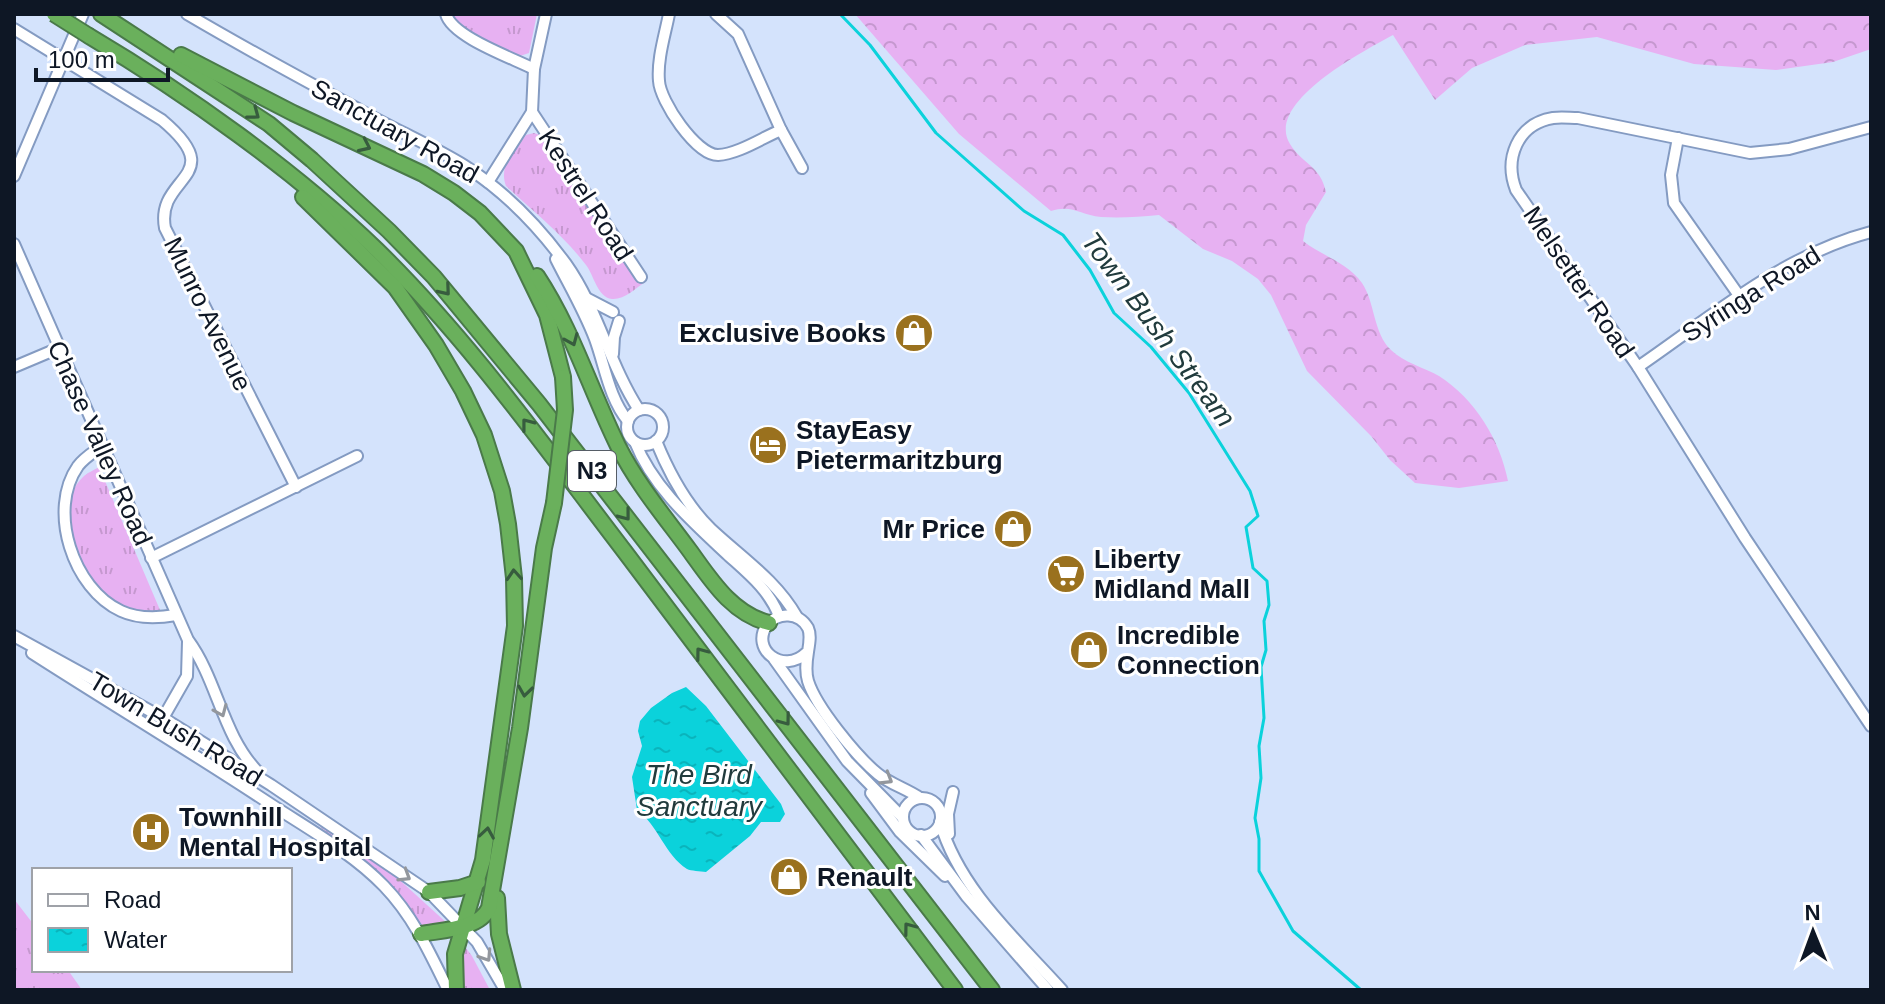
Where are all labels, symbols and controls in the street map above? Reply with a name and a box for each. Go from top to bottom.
scale bar [36,32,168,82]
text: 100 m [48,46,115,73]
street label: Sanctuary Road [306,73,484,189]
one-way arrow [246,104,260,118]
street label: Kestrel Road [532,124,640,266]
one-way arrow [357,136,371,152]
street label: Melsetter Road [1517,201,1641,363]
water label: Town Bush Stream [1075,226,1242,433]
street label: Munro Avenue [158,232,258,396]
street label: Syringa Road [1676,240,1826,348]
one-way arrow [435,281,450,295]
shop icon: Exclusive Books [893,312,935,354]
place label: Exclusive Books [679,318,886,348]
one-way arrow [563,332,579,346]
street label: Chase Valley Road [41,336,159,550]
place label: StayEasy Pietermaritzburg [796,415,1003,475]
one-way arrow [523,418,537,433]
hotel icon: StayEasy Pietermaritzburg [747,424,789,466]
road number: N3 [568,451,616,491]
one-way arrow [616,506,630,520]
shop icon: Mr Price [992,508,1034,550]
place label: Mr Price [882,514,985,544]
place label: Liberty Midland Mall [1094,544,1250,604]
supermarket icon: Liberty Midland Mall [1045,553,1087,595]
one-way arrow [506,568,523,581]
place label: Incredible Connection [1117,620,1260,680]
shop icon: Incredible Connection [1068,629,1110,671]
one-way arrow [697,647,711,662]
street label: Town Bush Road [84,666,268,792]
one-way arrow [517,684,534,698]
one-way arrow [211,703,227,717]
one-way arrow [775,711,789,726]
water label: The Bird Sanctuary [636,759,764,822]
one-way arrow [879,770,893,785]
place label: Townhill Mental Hospital [179,802,371,862]
hospital icon: Townhill Mental Hospital [130,811,172,853]
one-way arrow [478,826,495,840]
shop icon: Renault [768,856,810,898]
place label: Renault [817,862,913,892]
one-way arrow [396,867,411,882]
legend [32,868,292,972]
text: Road [104,886,161,913]
north arrow [1773,892,1853,972]
text: N [1804,900,1821,925]
one-way arrow [904,922,918,937]
text: Water [104,926,167,953]
one-way arrow [476,947,491,962]

